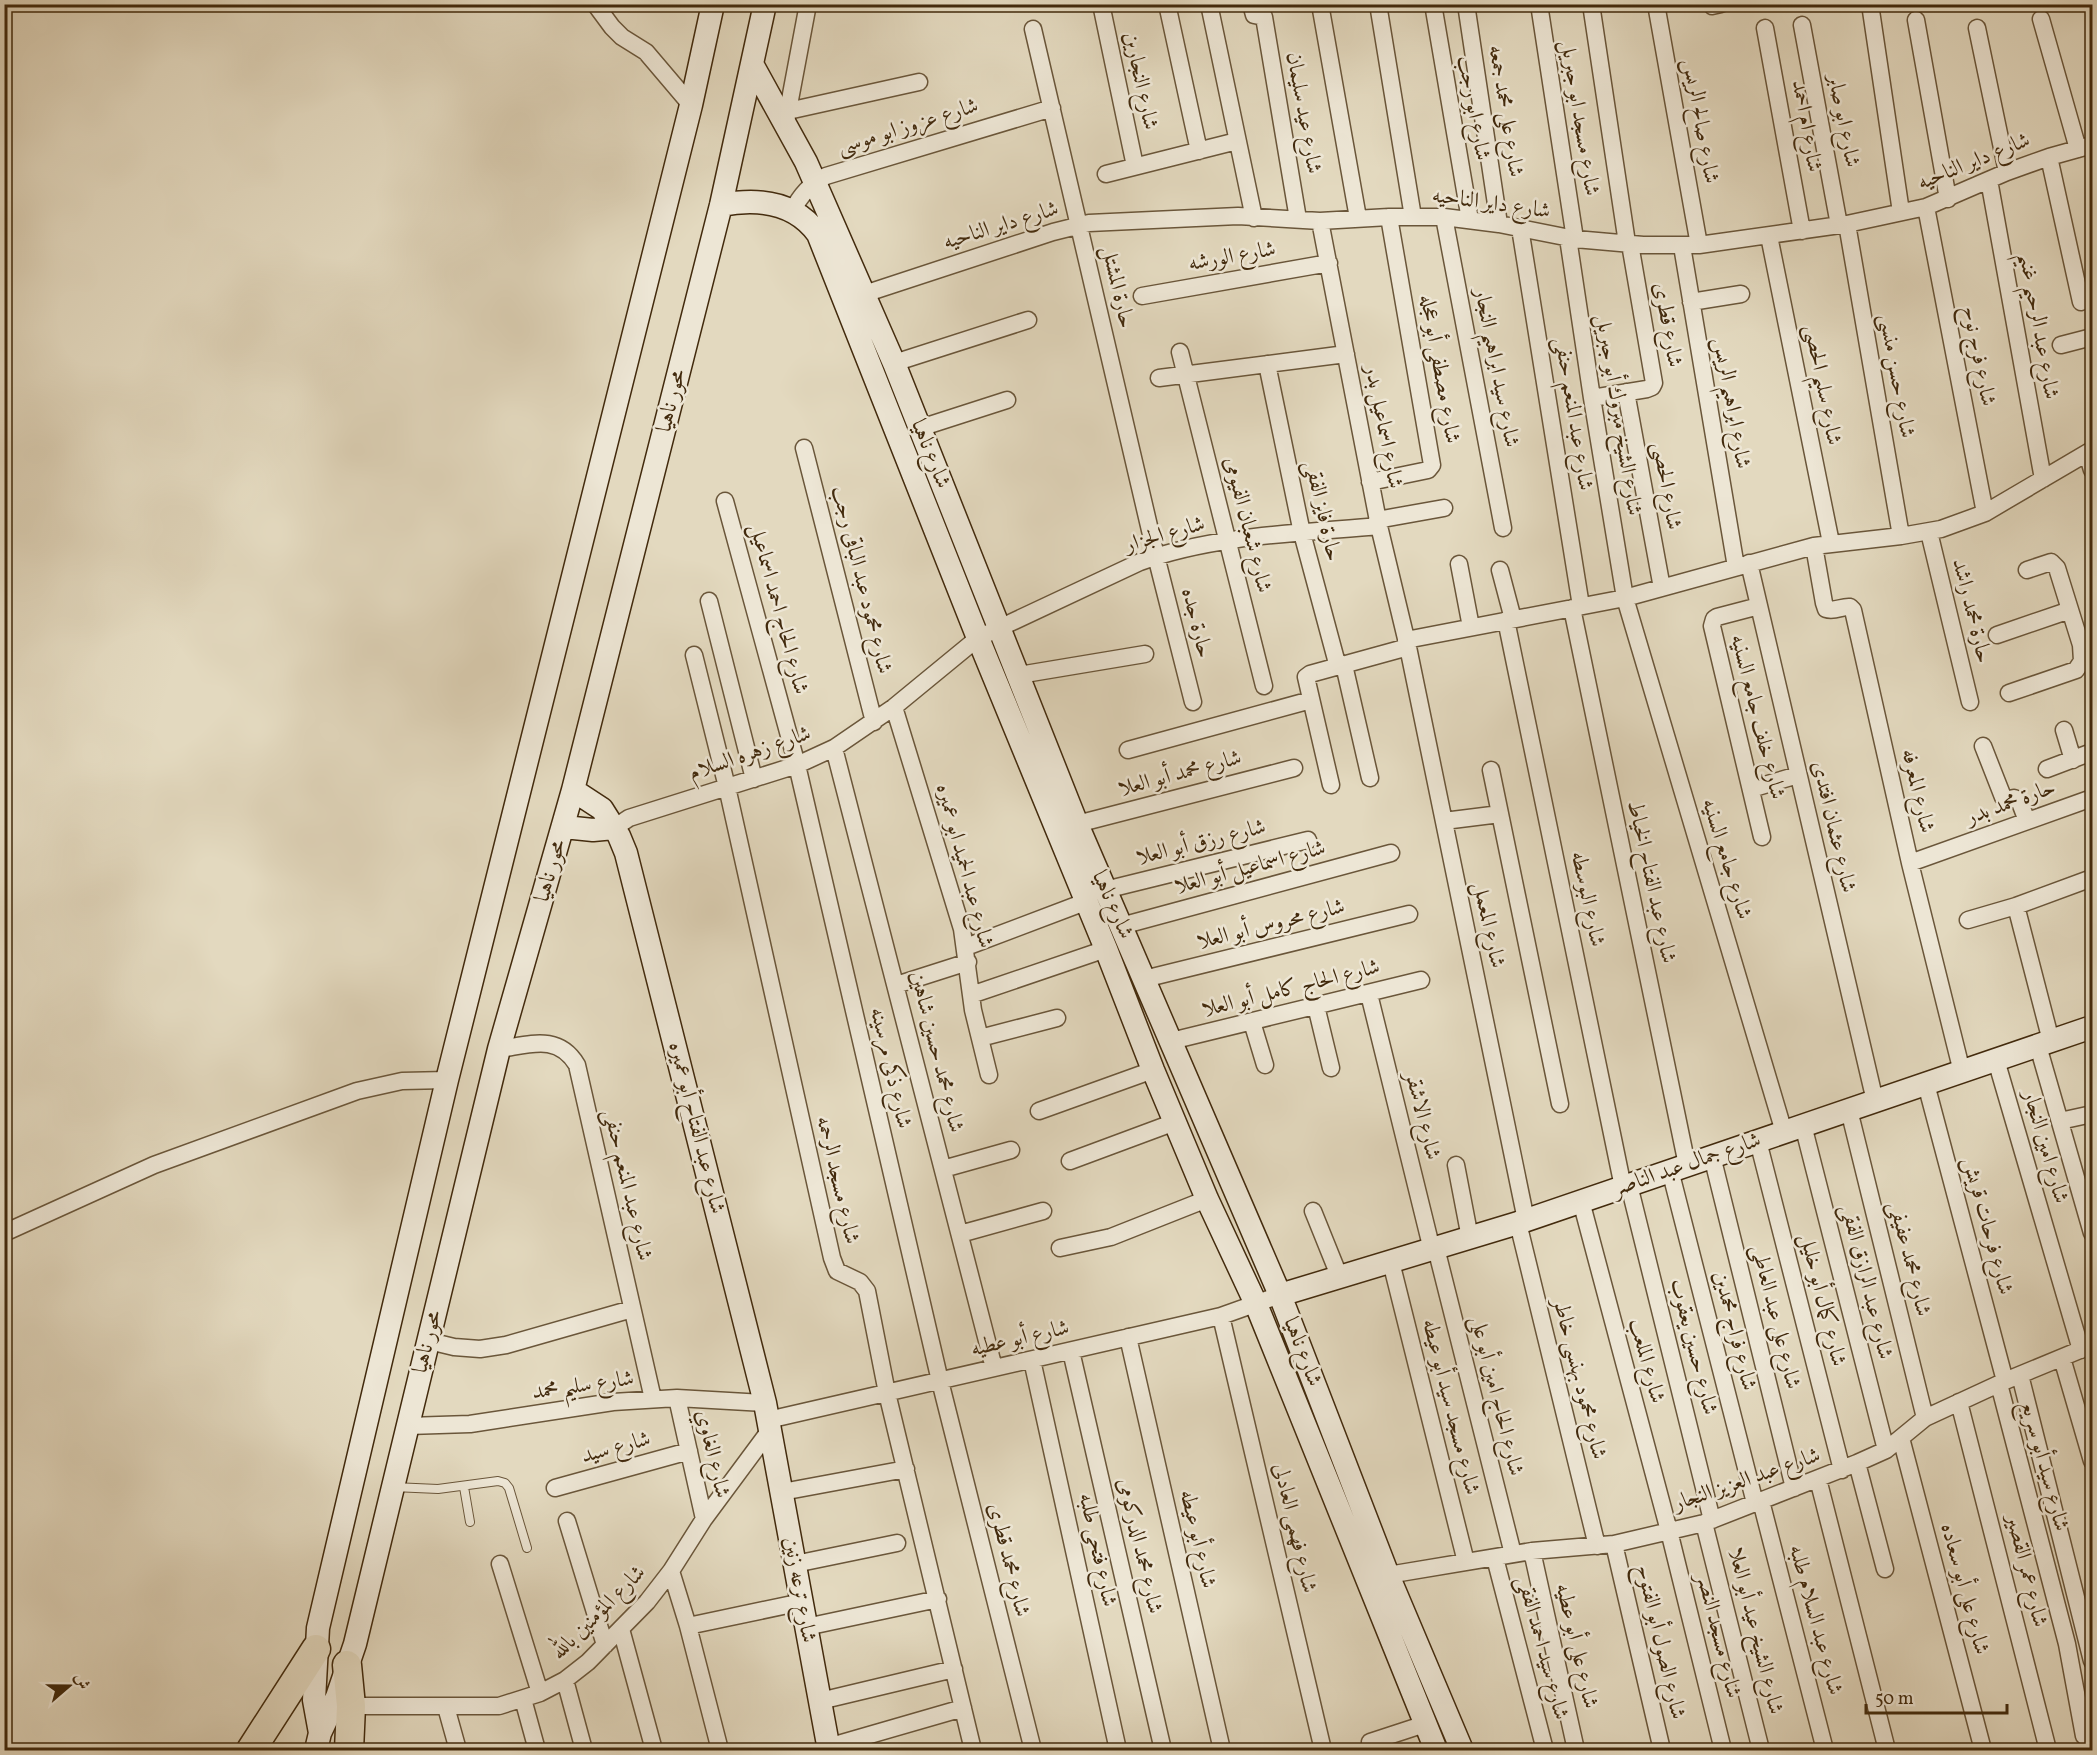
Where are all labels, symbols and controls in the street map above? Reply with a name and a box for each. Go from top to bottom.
street label: شارع النجارين [1114,29,1166,133]
street label: شارع مسجد ابو جبريل [1550,38,1607,198]
street label: شارع على محمد جمعه [1478,43,1531,179]
street label: شارع عيد سليمان [1276,50,1329,177]
street label: شارع ابو رجب [1448,53,1497,163]
street label: شارع صالح الريس [1672,56,1726,186]
street label: شارع ابو صابر [1817,70,1867,170]
street label: شارع ام احمد [1781,78,1829,175]
street label: شارع عزوز ابو موسى [834,91,983,164]
street label: شارع داير الناحيه [1913,125,2035,200]
street label: شارع داير الناحيه [1430,180,1552,229]
street label: شارع داير الناحيه [939,194,1063,259]
street label: شارع الورشه [1186,234,1278,281]
street label: حارة المشتل [1092,242,1142,332]
street label: شارع عبد الرحيم غنيم [2006,250,2066,403]
street label: شارع قطرى [1643,280,1690,370]
street label: شارع سيد ابراهيم النجار [1461,284,1527,451]
street label: شارع مصطفى أبو عجله [1410,292,1469,446]
street label: شارع فرج نوح [1951,303,2003,409]
street label: شارع حسن منسى [1869,311,1922,441]
street label: شارع الشيخ مبروك أبو جبريل [1585,312,1651,518]
street label: شارع سليم الحصى [1791,322,1849,449]
street label: شارع عبد المنعم حنفى [1543,335,1600,493]
street label: شارع ابراهيم الريس [1700,335,1758,472]
street label: شارع اسماعيل بدر [1354,361,1410,492]
street label: محور ناهيا [649,366,695,436]
street label: شارع ناهيا [901,415,958,494]
street label: شارع الحصى [1642,440,1689,532]
street label: شارع شعبان الفيومى [1214,454,1279,597]
street label: حارة فايز الفقى [1295,457,1349,565]
street label: شارع محمود عبد الباقى رجب [822,483,899,678]
street label: شارع الجزار [1119,509,1209,563]
street label: شارع الحاج احمد اسماعيل [738,520,816,699]
street label: حارة محمد راشد [1943,555,1999,667]
street label: حارة جده [1172,585,1220,661]
street label: شارع خلف جامع السنيه [1720,631,1792,803]
street label: شارع زهره السلام [685,719,816,791]
street label: شارع محمد أبو العلا [1114,741,1245,806]
street label: شارع المعرفه [1891,746,1942,836]
street label: شارع عثمان افتدى [1802,758,1863,896]
street label: حارة محمد بدر [1960,772,2060,834]
street label: شارع عبد الحميد ابو عميره [926,780,1001,952]
street label: شارع جامع السنيه [1691,795,1759,924]
street label: شارع عبد الفتاح الخياط [1617,798,1683,967]
street label: شارع رزق أبو العلا [1132,810,1269,875]
street label: شارع اسماعيل أبو العلا [1170,831,1329,904]
street label: محور ناهيا [527,835,575,906]
street label: شارع البوسطه [1561,848,1612,950]
street label: شارع ناهيا [1082,866,1141,945]
street label: شارع المعمل [1463,879,1512,971]
street label: شارع محروس أبو العلا [1193,890,1349,959]
street label: شارع الحاج كامل أبو العلا [1198,950,1384,1028]
street label: شارع محمد حسين شاهين [900,968,971,1136]
street label: شارع ذكى مرسينه [860,1004,919,1132]
street label: شارع عبد الفتاح أبو عميره [658,1038,734,1218]
street label: شارع الاشقر [1395,1067,1448,1164]
street label: شارع امين النجار [2013,1085,2076,1208]
street label: شارع عبد المنعم حنفى [592,1106,660,1265]
street label: شارع مسجد الرحمه [806,1113,867,1247]
street label: شارع جمال عبد الناصر [1607,1125,1766,1206]
street label: شارع فرحات قريش [1953,1154,2020,1299]
street label: شارع محمد عفيفى [1879,1198,1938,1320]
street label: شارع عبد الرازق الفقى [1831,1201,1900,1363]
street label: شارع كمال أبو خليل [1790,1230,1855,1370]
street label: شارع على عبد العاطى [1741,1242,1808,1393]
street label: شارع فراج محمدين [1702,1268,1764,1395]
street label: شارع حسين يعقوب [1660,1276,1725,1418]
street label: شارع محمود بهنسى خاطر [1543,1293,1614,1463]
street label: محور ناهيا [405,1307,451,1377]
street label: شارع أبو عطيه [967,1311,1073,1366]
street label: شارع الحاج امين أبو على [1459,1312,1533,1480]
street label: شارع ناهيا [1274,1313,1329,1392]
street label: شارع مسجد سيد أبو عيطه [1412,1315,1489,1499]
street label: شارع الملعب [1619,1315,1672,1407]
street label: شارع سليم محمد [530,1364,637,1412]
street label: شارع سيد أبو سريع [2010,1397,2078,1535]
street label: شارع الغاوي [686,1407,737,1502]
street label: شارع سيد [578,1424,654,1473]
street label: شارع عبد العزيز النجار [1667,1440,1825,1521]
street label: شارع فهمى العادلى [1263,1460,1324,1596]
street label: شارع محمد الدركومى [1107,1475,1170,1617]
street label: شارع أبو عيطه [1170,1486,1225,1592]
street label: شارع فتحى طلبه [1069,1490,1124,1610]
street label: شارع محمد قطرى [978,1500,1037,1620]
street label: شارع عمر القصير [1996,1510,2055,1631]
street label: شارع على أبو سعاده [1931,1519,1998,1659]
street label: شارع ترعه زنين [773,1535,824,1646]
street label: شارع عبد السلام طلبه [1778,1541,1850,1699]
street label: شارع الشيخ عيد أبو العلا [1717,1544,1793,1718]
street label: شارع المؤمنين بالله [542,1556,654,1668]
street label: شارع الصول أبو الفتوح [1625,1561,1695,1723]
street label: شارع مسجد النصر [1686,1568,1748,1702]
street label: شارع سيد احمد الفقى [1507,1573,1576,1724]
street label: شارع على أبو عطيه [1546,1580,1607,1712]
north arrow [39,1656,99,1716]
text: ش [68,1670,94,1693]
scale bar [1866,1677,2007,1715]
text: 50 m [1875,1687,1914,1712]

